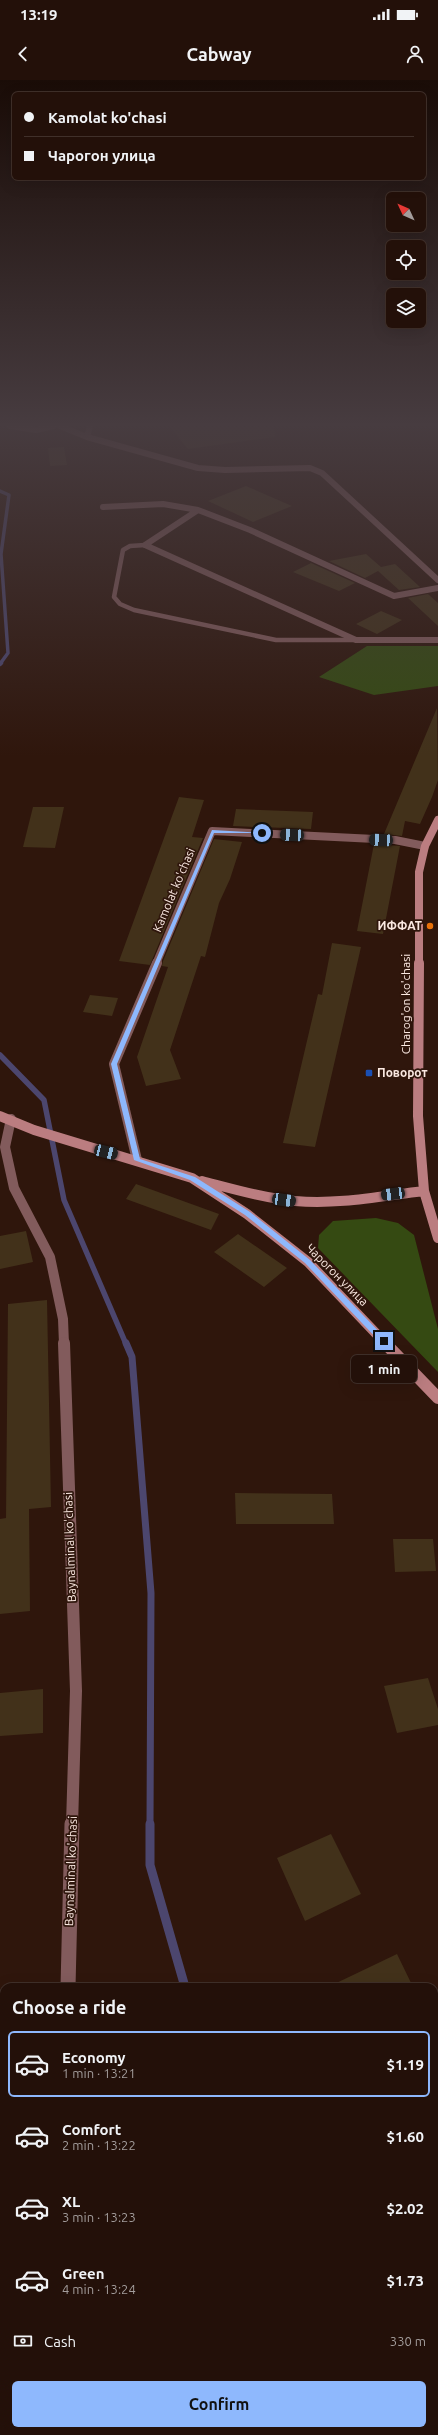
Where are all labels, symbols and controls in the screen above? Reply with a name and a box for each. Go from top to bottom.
text: 13:19 [20,6,58,23]
icon: back [12,43,34,65]
icon: person [404,43,426,65]
text: Cabway [186,44,252,64]
text: Kamolat ko'chasi [48,109,167,126]
text: Чарогон улица [48,147,156,164]
north arrow [386,192,426,232]
map controls [386,192,426,328]
button: locate [386,240,426,280]
button: layers [386,288,426,328]
route start [253,824,271,842]
car [280,828,304,842]
car [369,833,393,847]
street label: Kamolat ko'chasi [150,846,197,934]
place label: ИФФАТ [378,919,422,932]
marker: ИФФАТ [425,921,435,931]
street label: Charog'on ko'chasi [399,954,412,1054]
place label: Поворот [377,1066,428,1079]
marker: Поворот [364,1068,374,1078]
car [93,1143,119,1161]
car [380,1187,406,1201]
car [271,1192,297,1208]
street label: Чарогон улица [304,1241,371,1308]
route end [375,1332,393,1350]
callout: 1 min [351,1355,417,1383]
text: 1 min [368,1362,400,1376]
street label: Baynalminal ko'chasi [61,1492,78,1602]
street label: Baynalminal ko'chasi [62,1816,79,1926]
text: Choose a ride [12,1997,126,2017]
icon: car [14,2046,50,2082]
text: Economy [62,2049,126,2066]
text: $1.19 [386,2056,424,2073]
text: 1 min · 13:21 [62,2066,136,2080]
icon: car [14,2118,50,2154]
text: Comfort [62,2121,121,2138]
text: $1.60 [386,2128,424,2145]
text: 2 min · 13:22 [62,2138,136,2152]
icon: car [14,2190,50,2226]
text: XL [62,2193,80,2210]
text: $2.02 [386,2200,424,2217]
text: 3 min · 13:23 [62,2210,136,2224]
icon: car [14,2262,50,2298]
text: Green [62,2265,104,2282]
text: $1.73 [386,2272,424,2289]
text: 4 min · 13:24 [62,2282,136,2296]
icon: cash [12,2330,34,2352]
text: Cash [44,2333,76,2350]
text: 330 m [390,2334,426,2348]
button: Confirm [12,2381,426,2427]

